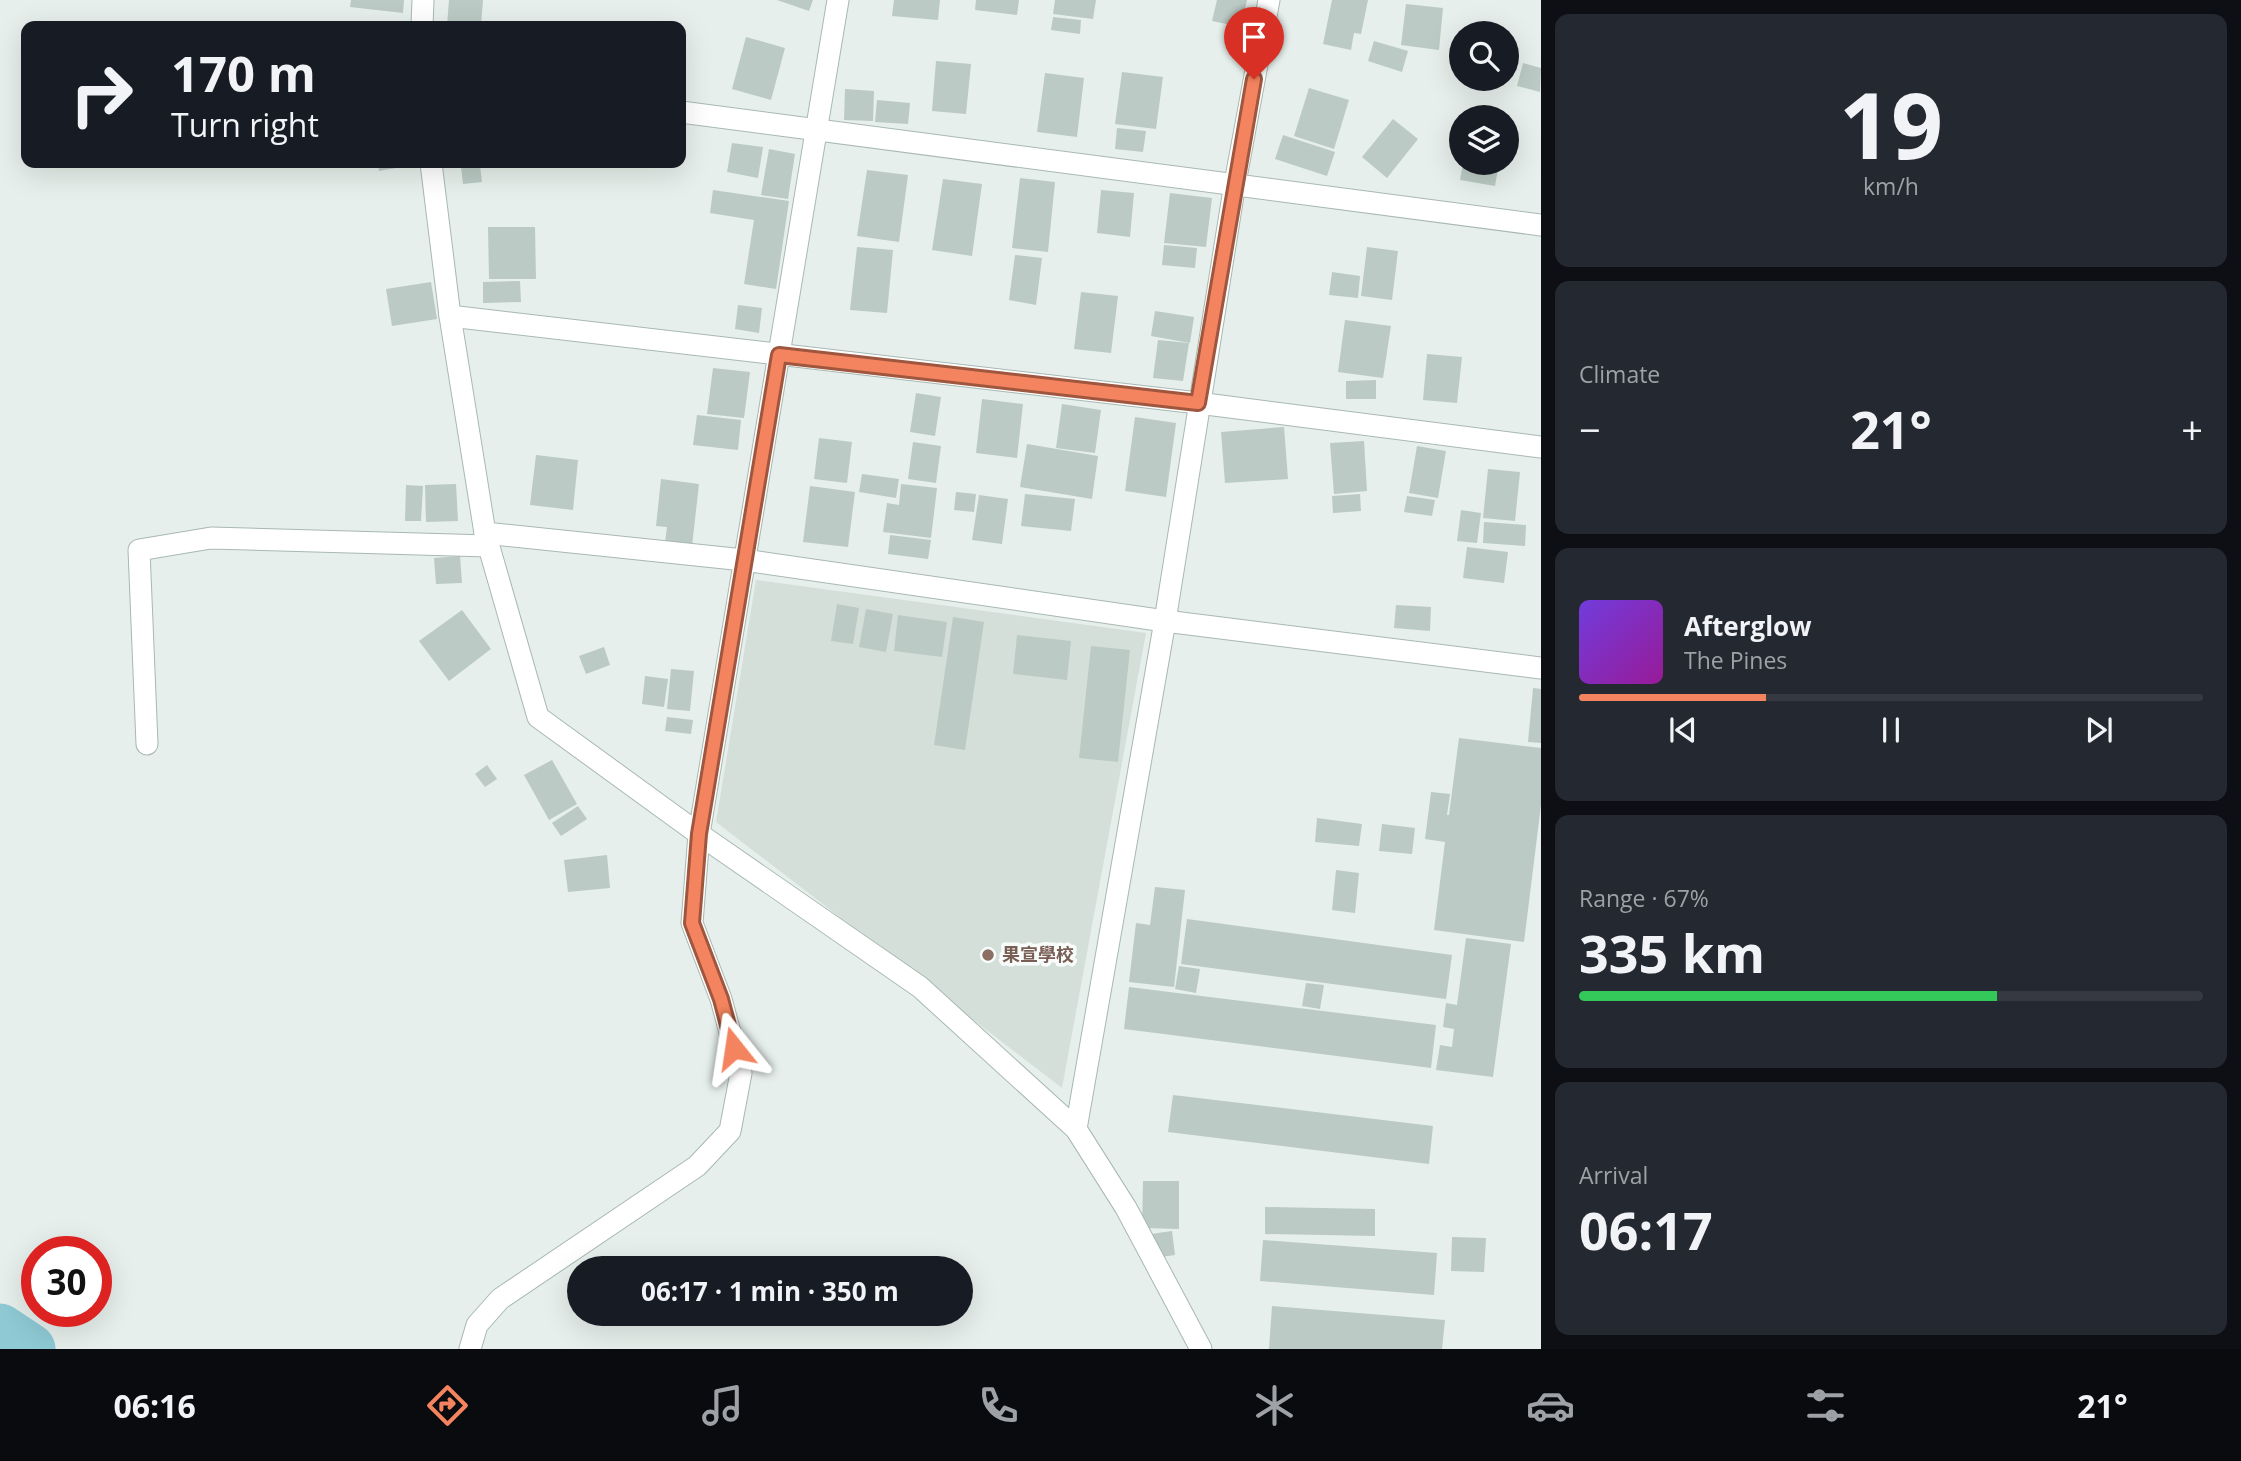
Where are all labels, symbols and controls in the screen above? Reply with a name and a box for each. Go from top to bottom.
pin [1224,7,1284,79]
icon: arrive [1235,18,1273,56]
map controls [1449,21,1519,175]
button: search [1449,21,1519,91]
text: 170 m [171,40,316,106]
icon: right [56,49,147,140]
text: 19 [1839,62,1943,186]
text: Turn right [171,103,319,146]
button: layers [1449,105,1519,175]
text: km/h [1863,170,1919,202]
text: Climate [1579,358,1660,390]
text: 21° [1850,393,1932,464]
text: − [1579,403,1601,455]
text: + [2181,403,2203,455]
text: Afterglow [1684,608,1811,644]
text: The Pines [1684,644,1787,676]
icon: previous [1664,711,1702,749]
icon: pause [1872,711,1910,749]
icon: next [2080,711,2118,749]
text: Range · 67% [1579,882,1709,914]
text: 335 km [1579,917,1765,988]
place label: 果宣學校 [1002,942,1074,966]
marker: 果宣學校 [980,947,996,963]
position arrow [697,1011,771,1085]
text: Arrival [1579,1159,1648,1191]
text: 06:17 [1579,1194,1713,1265]
speed limit sign: 30 [21,1236,112,1327]
text: 06:17 · 1 min · 350 m [641,1273,899,1309]
icon: directions [423,1381,472,1430]
icon: music [698,1381,747,1430]
icon: phone [974,1381,1023,1430]
icon: climate [1250,1381,1299,1430]
icon: car [1526,1381,1575,1430]
icon: filters [1801,1381,1850,1430]
text: 06:16 [113,1384,196,1427]
text: 21° [2077,1384,2128,1427]

